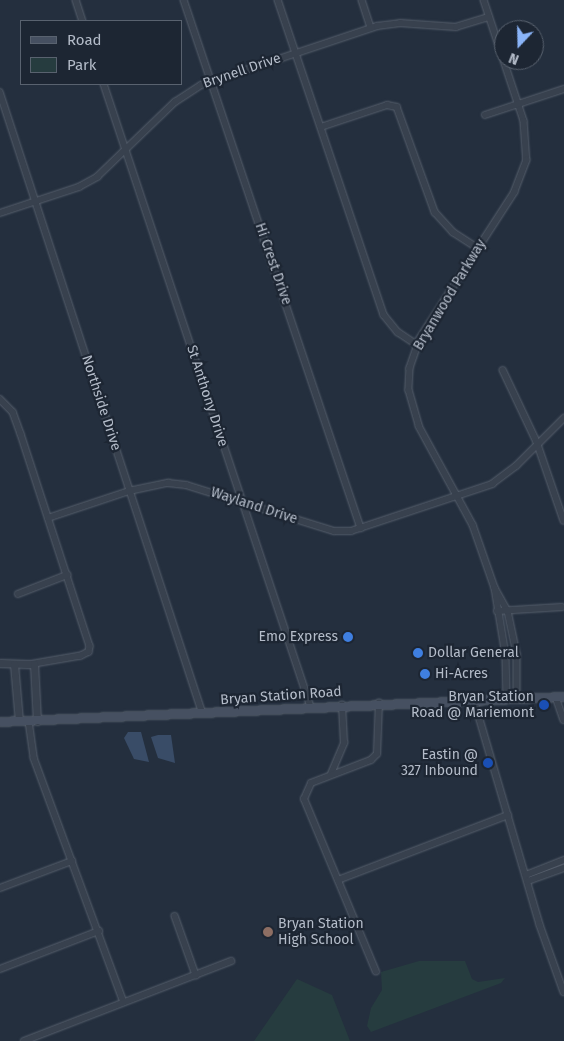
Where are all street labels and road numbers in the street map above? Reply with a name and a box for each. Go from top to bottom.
street label: Brynell Drive [201,50,283,92]
street label: Hi Crest Drive [251,221,295,307]
street label: Bryanwood Parkway [410,236,490,354]
street label: St Anthony Drive [183,343,231,449]
street label: Northside Drive [78,353,124,453]
street label: Wayland Drive [209,484,299,528]
street label: Bryan Station Road [220,683,342,709]

